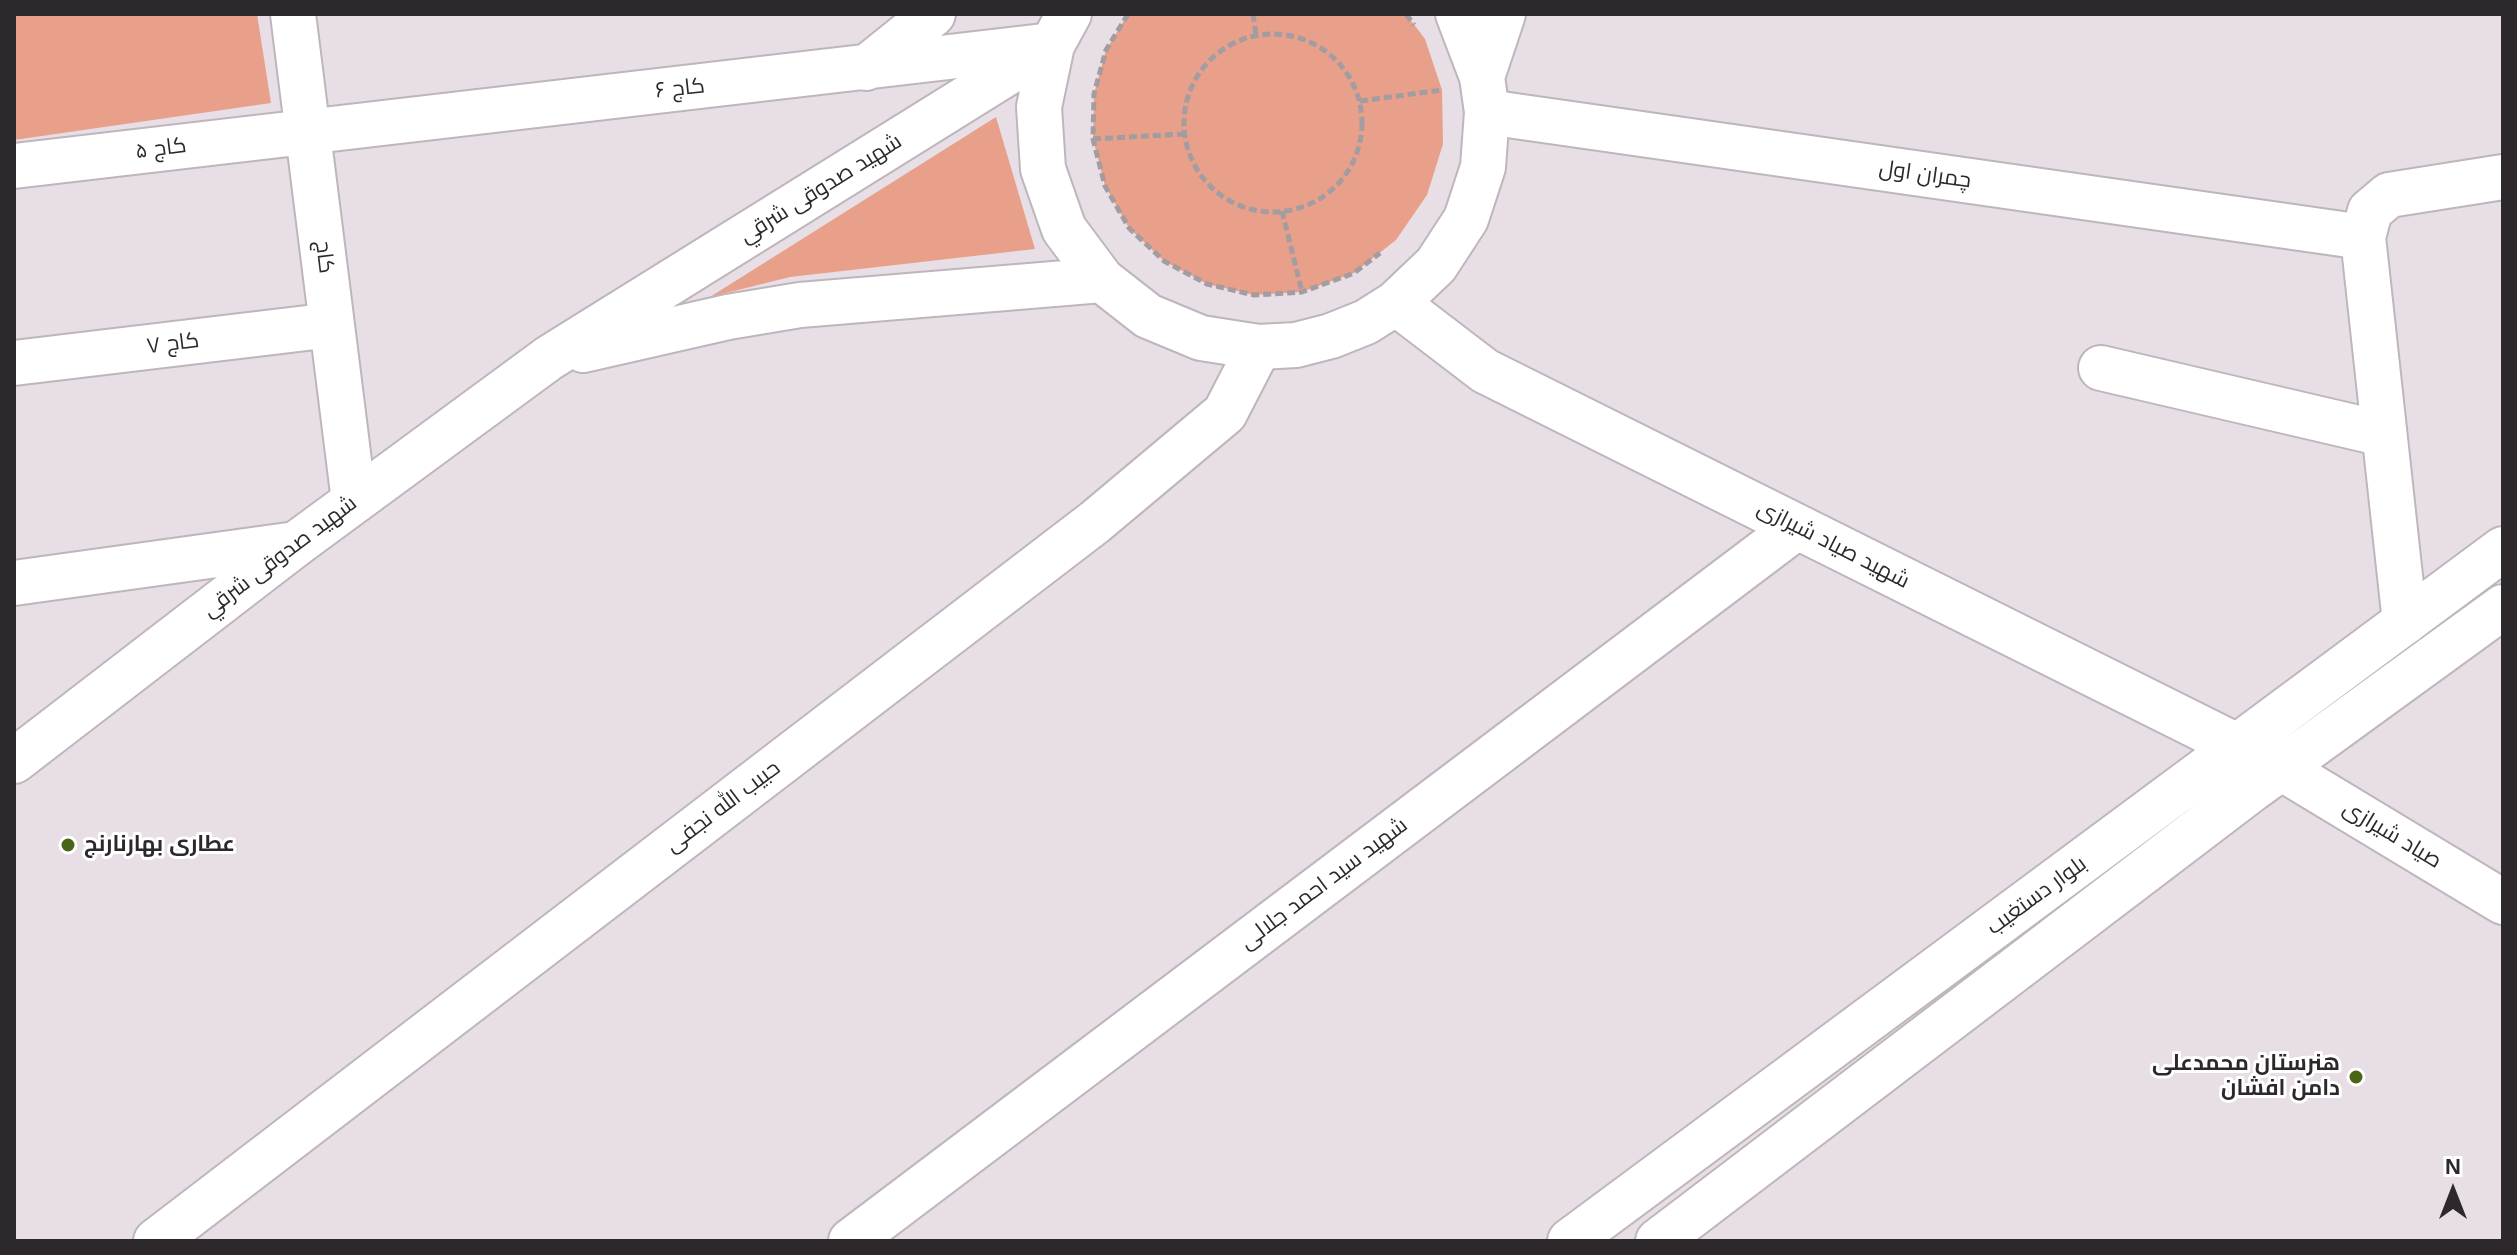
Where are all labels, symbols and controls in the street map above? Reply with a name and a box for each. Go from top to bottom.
street label: کاج ۶ [654,73,706,105]
street label: شهید صدوقی شرقي [735,128,907,250]
street label: کاج ۵ [134,133,188,165]
street label: چمران اول [1877,155,1973,195]
street label: کاج [309,239,339,275]
street label: کاج ۷ [145,328,201,360]
street label: شهید صدوقی شرقي [198,490,362,624]
street label: شهید صیاد شیرازی [1752,495,1914,595]
street label: حبیب الله نجفی [660,755,786,859]
street label: صیاد شیرازی [2338,795,2446,875]
street label: شهید سید احمد جلالی [1235,812,1413,956]
place label: عطاری بهارنارنج [84,832,235,858]
marker: عطاری بهارنارنج [59,836,77,854]
street label: بلوار دستغیب [1982,851,2092,941]
place label: هنرستان محمدعلی دامن افشان [2152,1051,2340,1102]
marker: هنرستان محمدعلی دامن افشان [2347,1068,2365,1086]
north arrow [2413,1151,2493,1231]
text: N [2445,1154,2461,1179]

